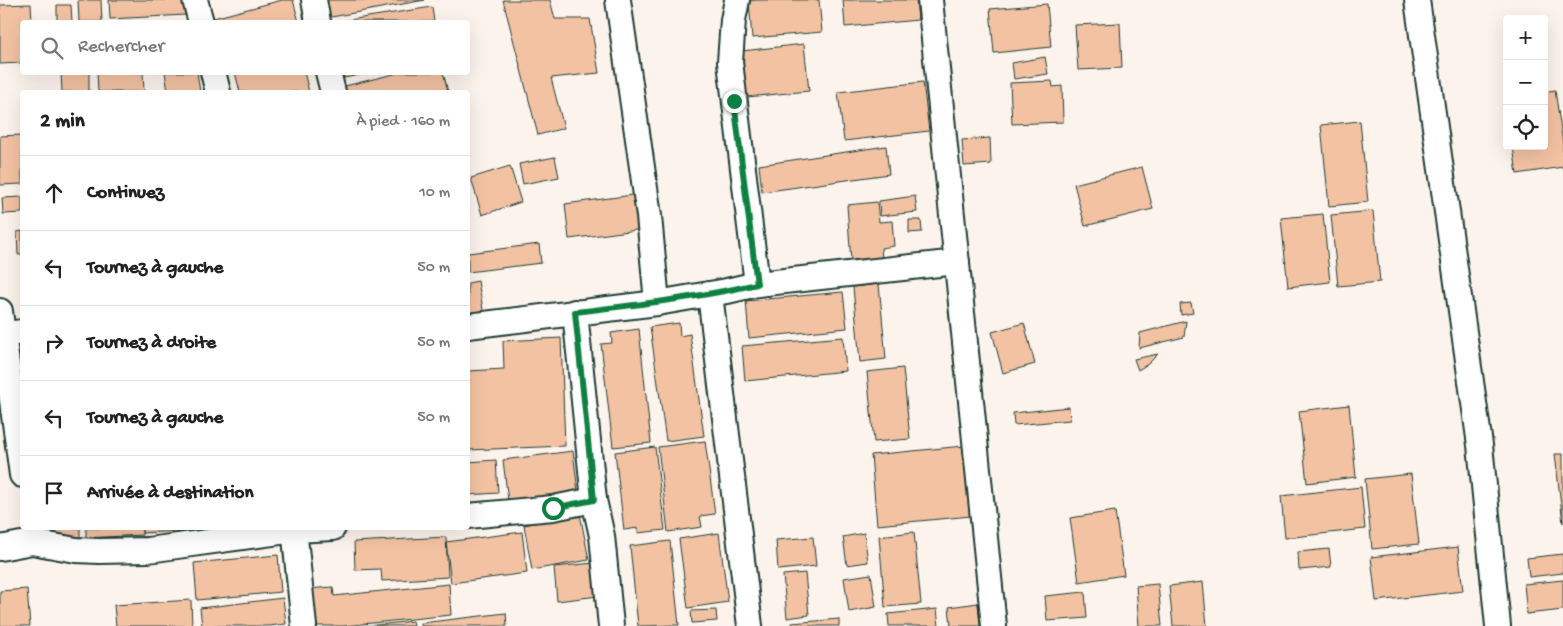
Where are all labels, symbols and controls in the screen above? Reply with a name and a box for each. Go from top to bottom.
map controls [1503,15,1548,150]
button: + [1503,15,1548,60]
search box [20,20,470,75]
icon: search [38,34,66,62]
text: Rechercher [78,36,164,59]
button: − [1503,60,1548,105]
route end [723,90,746,113]
button: locate [1503,105,1548,150]
text: 2 min [40,110,85,135]
text: À pied · 160 m [356,113,450,132]
icon: ahead [40,179,68,207]
text: Continuez [87,182,164,205]
text: 10 m [419,184,450,203]
icon: left [40,254,68,282]
text: Tournez à gauche [87,257,223,280]
text: 50 m [417,259,450,278]
icon: right [40,329,68,357]
text: Tournez à droite [87,332,216,355]
text: 50 m [417,334,450,353]
icon: left [40,404,68,432]
text: Tournez à gauche [87,407,223,430]
text: 50 m [417,409,450,428]
icon: arrive [40,479,68,507]
text: Arrivée à destination [87,482,253,505]
route start [542,497,565,520]

